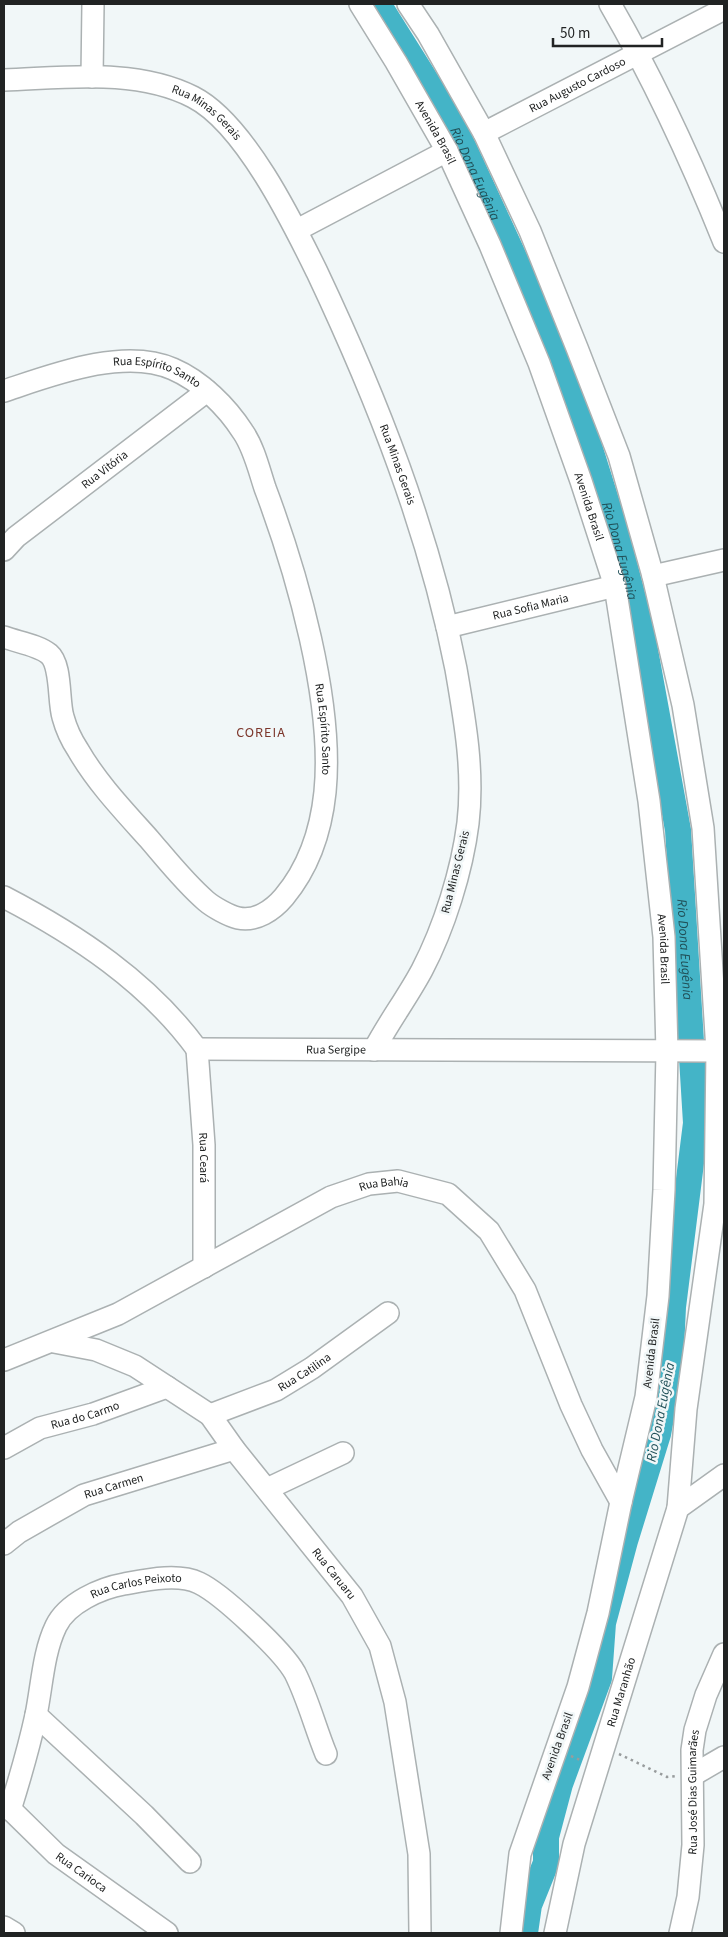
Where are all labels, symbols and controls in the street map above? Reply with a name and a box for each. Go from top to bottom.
scale bar [553,15,662,47]
text: 50 m [560,23,590,44]
street label: Rua Augusto Cardoso [526,53,629,117]
street label: Rua Minas Gerais [169,81,245,144]
street label: Avenida Brasil [411,97,460,167]
water label: Rio Dona Eugênia [445,124,505,224]
street label: Rua Espírito Santo [112,353,204,392]
street label: Rua Minas Gerais [375,422,420,507]
street label: Rua Vitória [78,446,132,493]
street label: Avenida Brasil [570,470,608,543]
water label: Rio Dona Eugênia [596,500,642,603]
street label: Rua Sofia Maria [491,590,570,625]
street label: Rua Espírito Santo [310,682,334,775]
district label: COREIA [236,723,286,743]
street label: Rua Minas Gerais [437,829,474,915]
water label: Rio Dona Eugênia [671,899,697,1001]
street label: Avenida Brasil [652,913,673,984]
street label: Rua Sergipe [306,1041,366,1059]
street label: Rua Ceará [194,1132,212,1183]
street label: Rua Bahia [357,1173,411,1196]
street label: Avenida Brasil [639,1317,664,1389]
street label: Rua Catilina [275,1349,335,1396]
water label: Rio Dona Eugênia [642,1360,681,1464]
street label: Rua do Carmo [49,1397,122,1434]
street label: Rua Carmen [82,1469,146,1504]
street label: Rua Caruaru [308,1544,360,1604]
street label: Rua Carlos Peixoto [87,1570,182,1603]
street label: Rua Maranhão [603,1655,640,1729]
street label: Avenida Brasil [537,1710,578,1782]
street label: Rua José Dias Guimarães [684,1729,704,1856]
street label: Rua Carioca [52,1848,110,1897]

